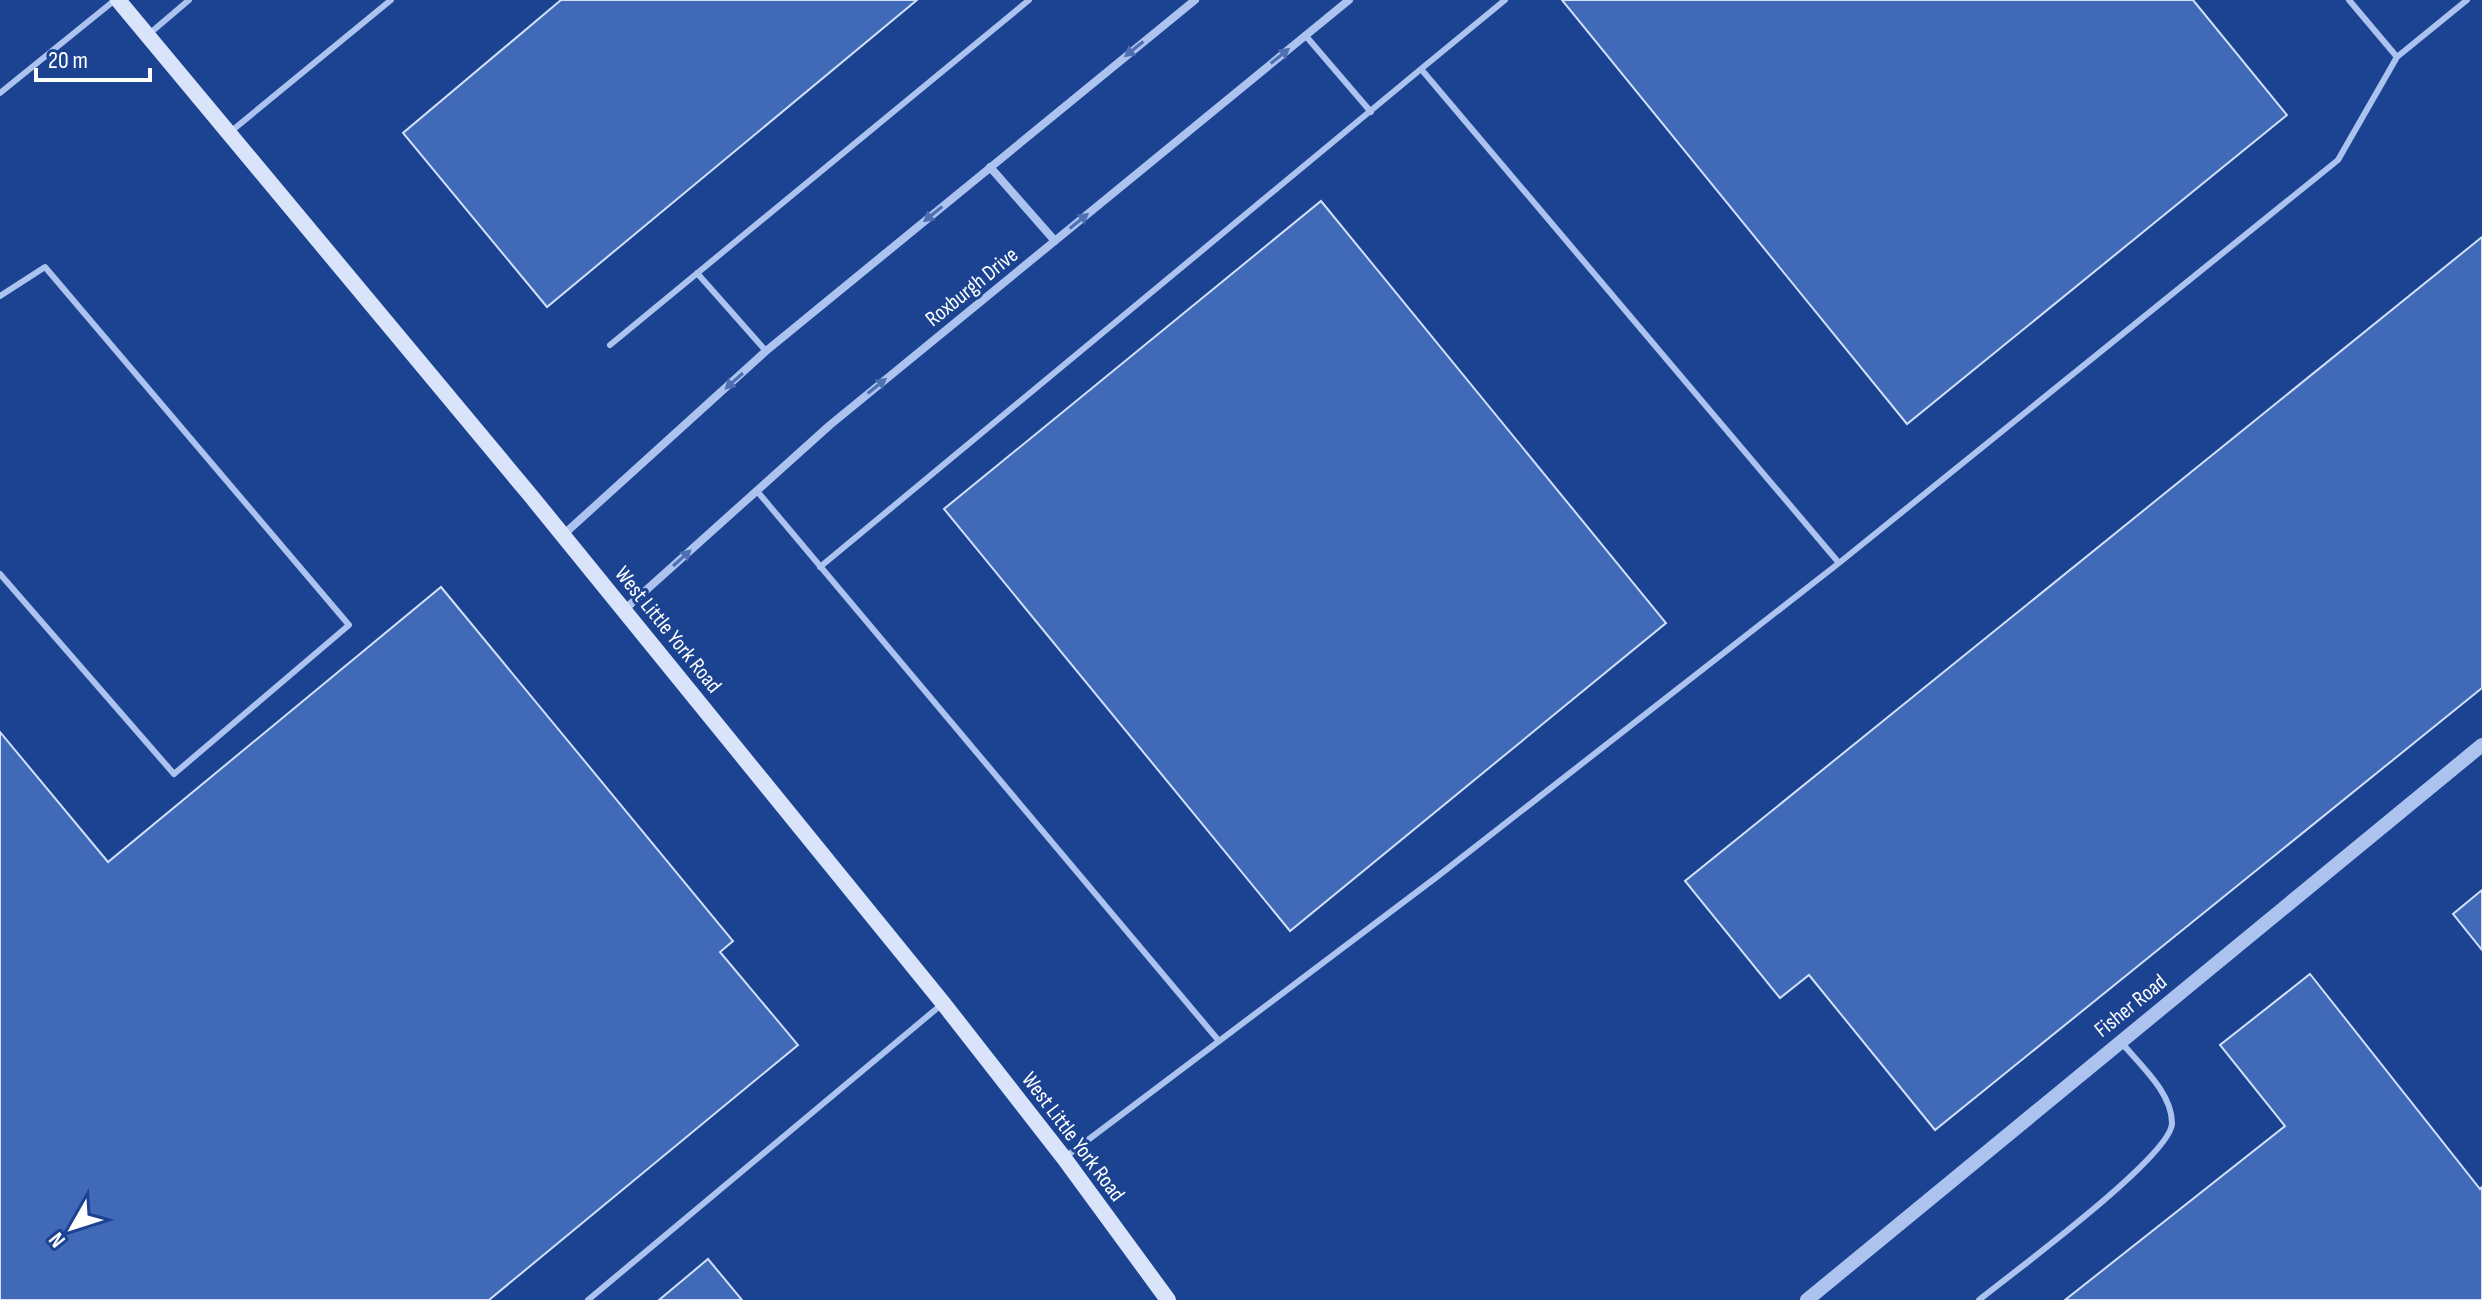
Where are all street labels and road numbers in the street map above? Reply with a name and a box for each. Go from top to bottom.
street label: Roxburgh Drive [920,242,1024,333]
street label: West Little York Road [609,561,727,699]
street label: Fisher Road [2089,969,2173,1044]
street label: West Little York Road [1015,1067,1130,1207]

